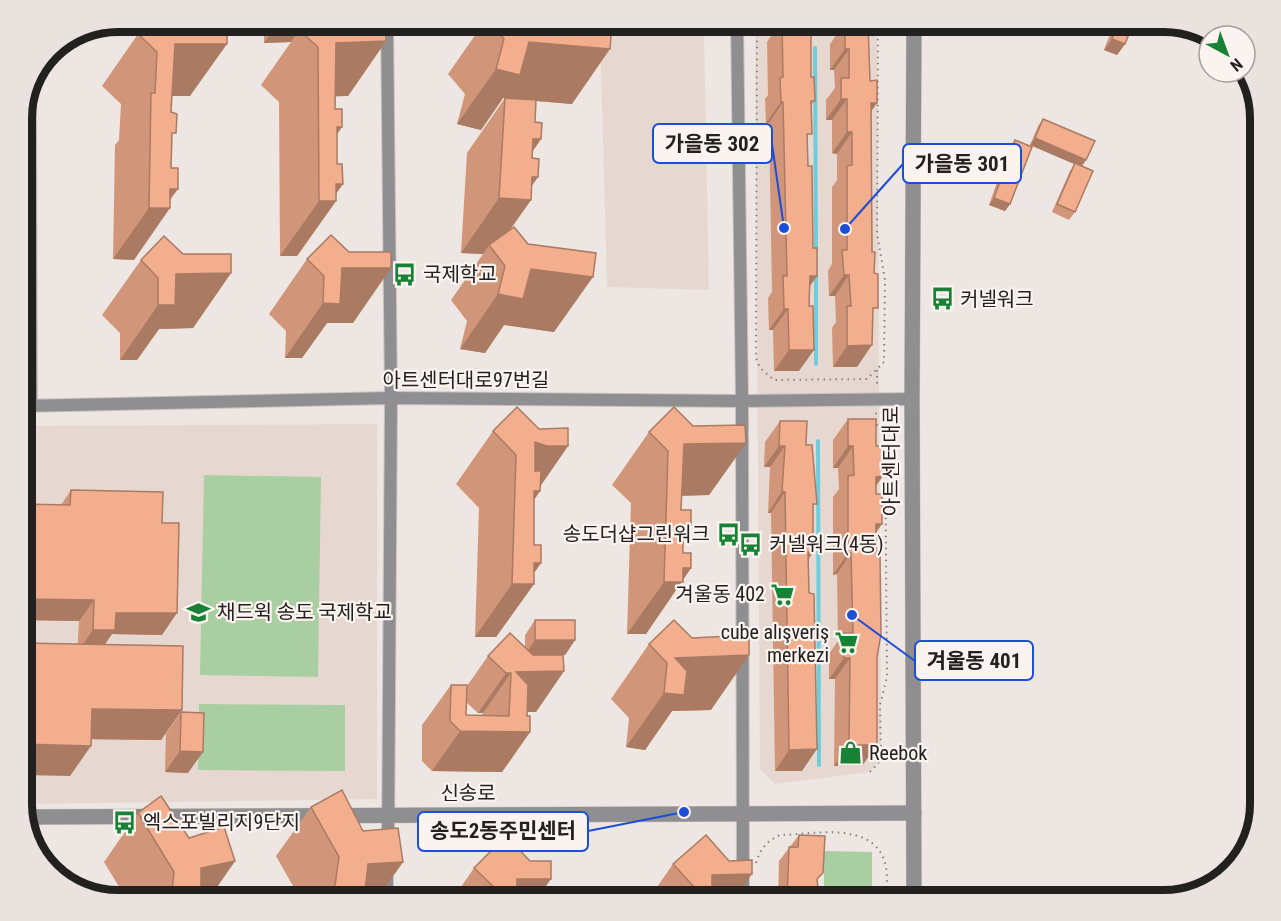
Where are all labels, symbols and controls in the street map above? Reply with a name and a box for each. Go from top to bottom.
north arrow [1197,24,1257,84]
text: N [1227,55,1246,75]
callout: 가을동 302 [653,124,772,163]
text: 가을동 302 [665,132,759,156]
callout: 가을동 301 [903,144,1021,183]
text: 가을동 301 [915,152,1009,176]
bus stop icon: 국제학교 [392,261,418,287]
place label: 국제학교 [423,262,497,286]
bus stop icon: 커넬워크 [929,286,955,312]
place label: 커넬워크 [960,287,1034,311]
street label: 아트센터대로97번길 [383,368,549,392]
street label: 아트센터대로 [879,406,903,516]
bus stop icon: 송도더샵그린워크 [715,521,741,547]
place label: 송도더샵그린워크 [563,522,710,546]
bus stop icon: 커넬워크(4동) [738,531,764,557]
place label: 커넬워크(4동) [769,532,884,556]
supermarket icon: 겨울동 402 [770,581,796,607]
place label: 겨울동 402 [676,582,765,606]
school or university icon: 채드윅 송도 국제학교 [186,599,212,625]
place label: 채드윅 송도 국제학교 [217,600,392,624]
place label: cube alışveriş merkezi [721,620,829,667]
supermarket icon: cube alışveriş merkezi [834,630,860,656]
callout: 겨울동 401 [915,641,1033,680]
text: 겨울동 401 [927,649,1021,673]
shop icon: Reebok [838,740,864,766]
place label: Reebok [869,741,927,765]
street label: 신송로 [440,781,496,805]
bus stop icon: 엑스포빌리지9단지 [112,809,138,835]
place label: 엑스포빌리지9단지 [143,810,300,834]
callout: 송도2동주민센터 [418,812,588,851]
text: 송도2동주민센터 [430,819,576,843]

